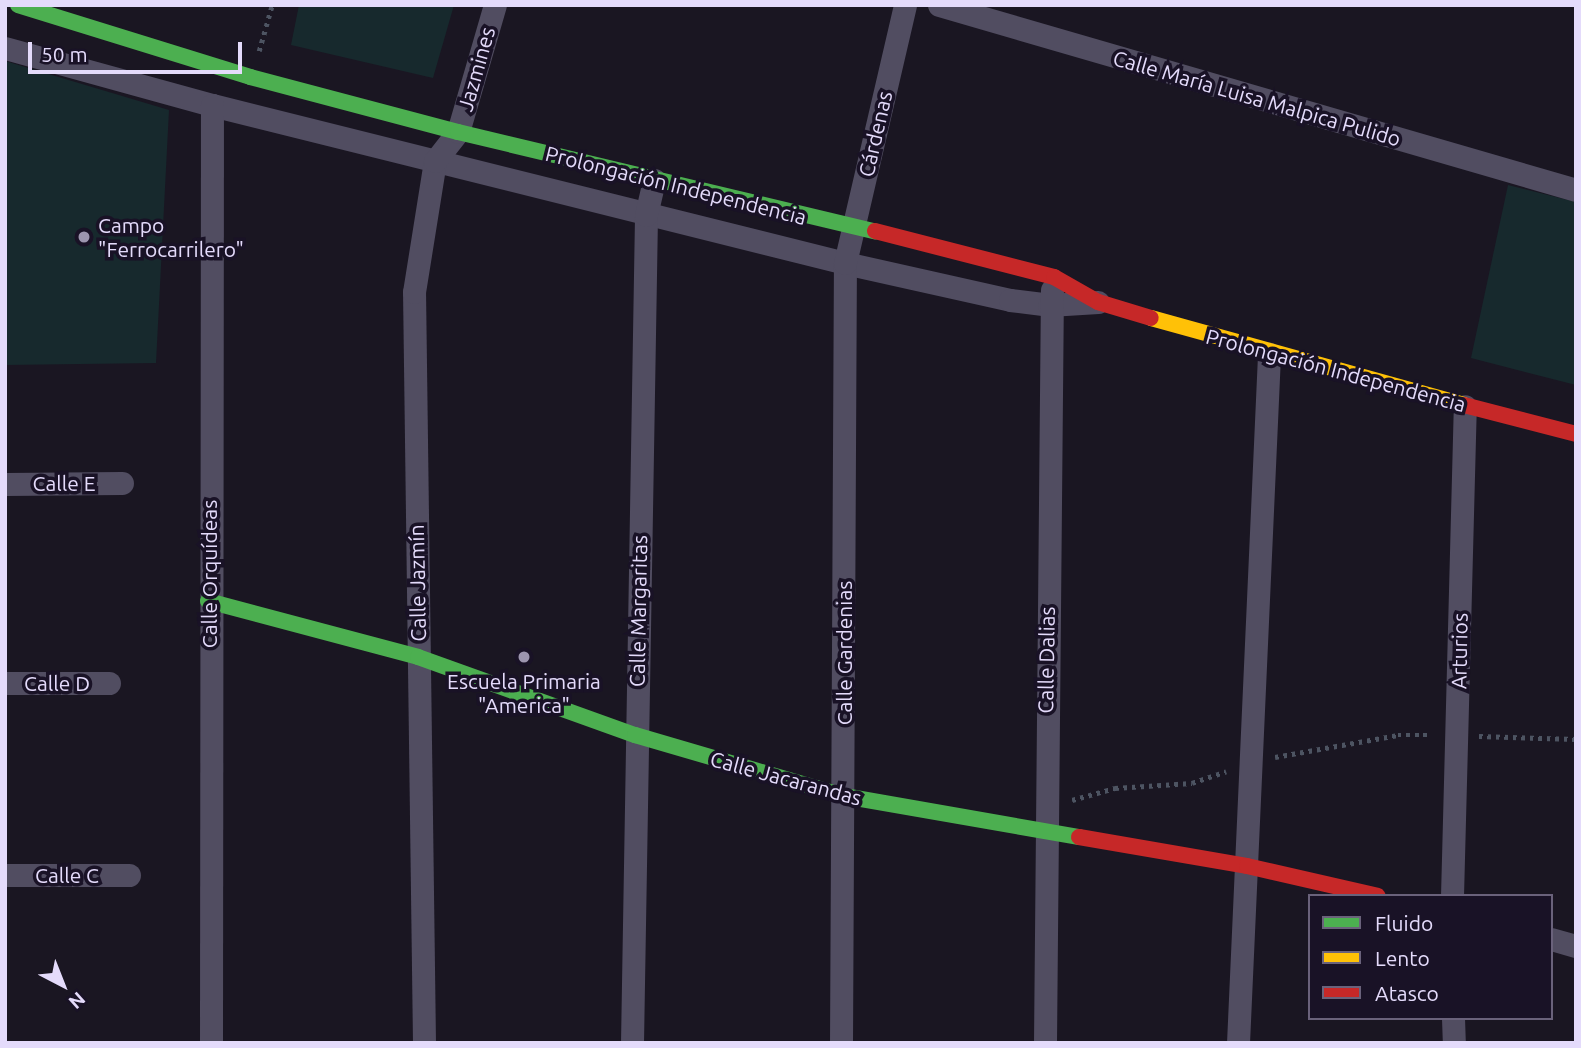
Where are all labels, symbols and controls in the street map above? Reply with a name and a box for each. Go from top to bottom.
street label: Jazmines [452,24,500,114]
scale bar [32,28,245,72]
text: 50 m [41,42,88,66]
street label: Calle María Luisa Malpica Pulido [1110,45,1404,151]
street label: Cárdenas [853,89,897,179]
street label: Prolongación Independencia [543,140,809,230]
place label: Campo "Ferrocarrilero" [98,212,244,262]
marker: Campo "Ferrocarrilero" [76,229,92,245]
street label: Prolongación Independencia [1203,323,1469,417]
street label: Calle E [33,470,95,496]
street label: Calle Orquídeas [196,500,222,648]
street label: Calle Jazmín [403,524,431,642]
street label: Calle Margaritas [624,535,652,687]
street label: Calle Gardenias [831,581,857,725]
street label: Calle Dalias [1032,606,1060,714]
street label: Arturios [1446,613,1472,689]
marker: Escuela Primaria "America" [516,649,532,665]
place label: Escuela Primaria "America" [447,668,601,718]
street label: Calle D [24,670,90,696]
street label: Calle Jacarandas [708,746,864,810]
street label: Calle C [35,862,99,888]
legend [1308,894,1553,1020]
text: Fluido [1375,911,1433,935]
text: Lento [1375,946,1430,970]
north arrow [28,950,98,1020]
text: Atasco [1375,981,1439,1005]
text: N [64,988,90,1014]

